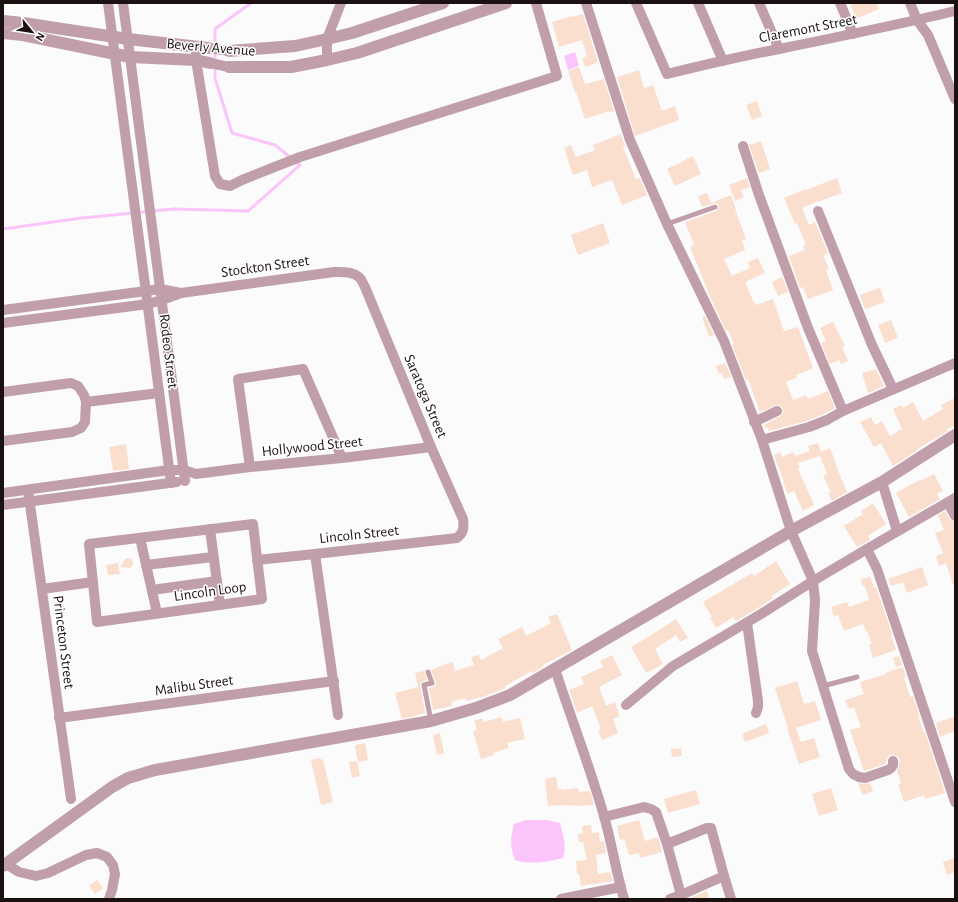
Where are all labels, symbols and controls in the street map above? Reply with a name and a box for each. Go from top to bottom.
north arrow [12,12,52,52]
street label: Claremont Street [758,12,859,45]
text: N [34,31,47,43]
street label: Beverly Avenue [166,36,256,59]
street label: Stockton Street [220,253,310,280]
street label: Rodeo Street [156,313,181,389]
street label: Saratoga Street [401,352,450,440]
street label: Hollywood Street [261,434,363,459]
street label: Lincoln Street [318,523,400,546]
street label: Lincoln Loop [173,579,247,604]
street label: Princeton Street [50,595,77,690]
street label: Malibu Street [154,673,234,698]

